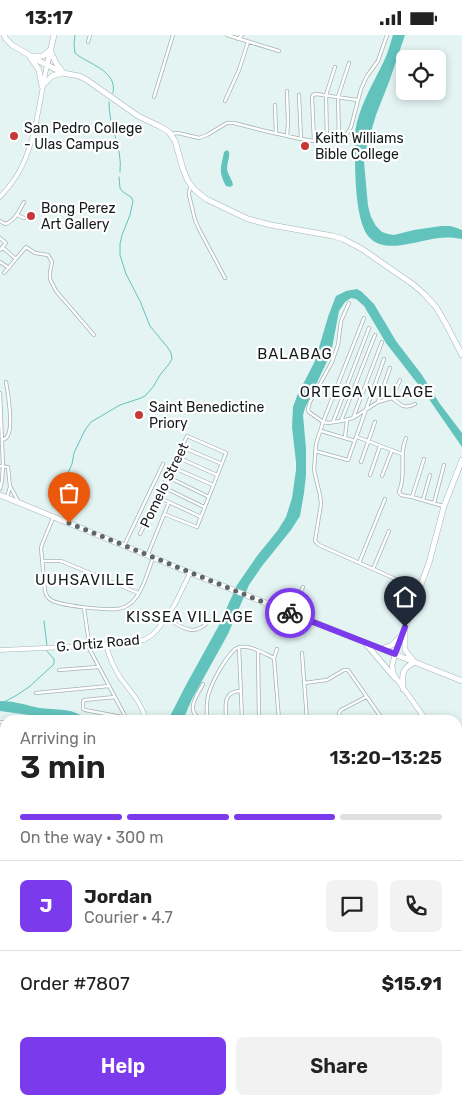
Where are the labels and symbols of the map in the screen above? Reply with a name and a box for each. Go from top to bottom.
place label: San Pedro College - Ulas Campus [24,120,142,153]
marker: San Pedro College - Ulas Campus [8,130,20,142]
place label: Keith Williams Bible College [315,130,404,163]
marker: Keith Williams Bible College [299,140,311,152]
place label: Bong Perez Art Gallery [41,200,116,233]
marker: Bong Perez Art Gallery [25,210,37,222]
district label: BALABAG [257,345,333,363]
district label: ORTEGA VILLAGE [300,383,434,401]
place label: Saint Benedictine Priory [149,399,264,432]
marker: Saint Benedictine Priory [133,409,145,421]
street label: Pomelo Street [137,439,193,531]
pin [48,472,90,523]
district label: UUHSAVILLE [35,571,135,589]
pin [384,576,426,627]
courier [265,588,315,638]
district label: KISSEA VILLAGE [126,608,254,626]
street label: G. Ortiz Road [56,631,140,656]

